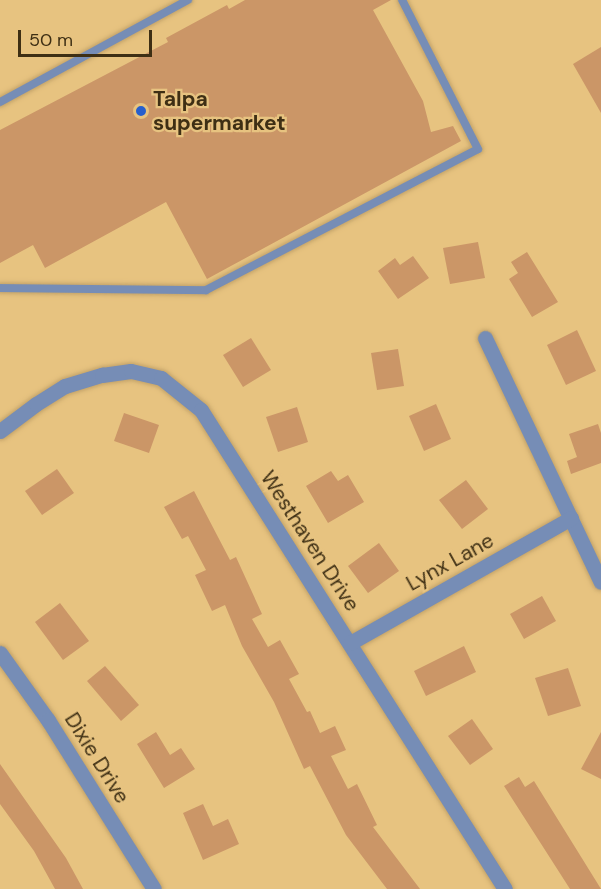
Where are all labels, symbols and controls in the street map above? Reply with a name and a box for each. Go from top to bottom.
scale bar [21,18,154,56]
text: 50 m [29,28,73,52]
place label: Talpa supermarket [153,86,286,136]
marker: Talpa supermarket [134,104,148,118]
street label: Westhaven Drive [255,466,365,616]
street label: Lynx Lane [402,528,498,596]
street label: Dixie Drive [59,708,135,808]

